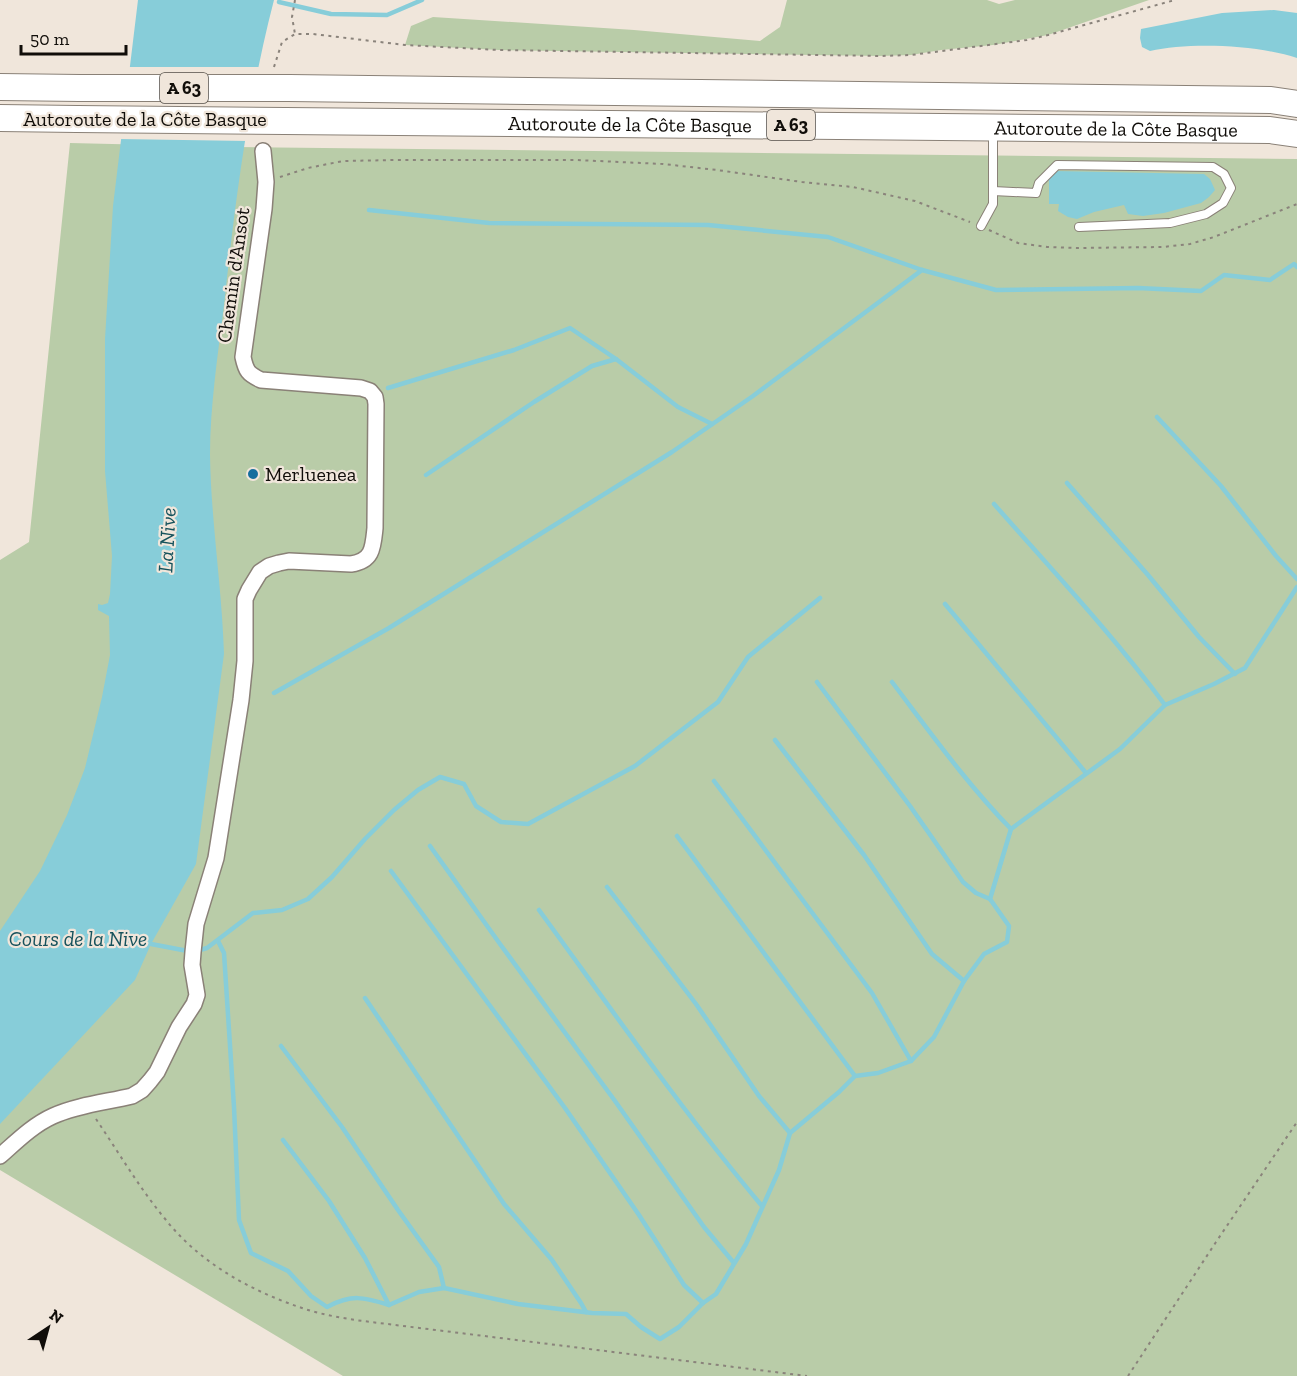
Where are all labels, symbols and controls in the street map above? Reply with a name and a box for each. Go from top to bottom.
scale bar [21,18,126,56]
text: 50 m [30,28,70,50]
road number: A 63 [160,73,208,103]
street label: Autoroute de la Côte Basque [23,107,267,131]
road number: A 63 [767,110,815,140]
street label: Autoroute de la Côte Basque [508,111,752,137]
street label: Autoroute de la Côte Basque [994,115,1238,142]
street label: Chemin d'Ansot [212,205,254,344]
place label: Merluenea [265,462,357,486]
marker: Merluenea [246,467,260,481]
water label: La Nive [152,507,181,573]
water label: Cours de la Nive [9,926,147,951]
north arrow [18,1298,78,1358]
text: N [46,1305,67,1328]

